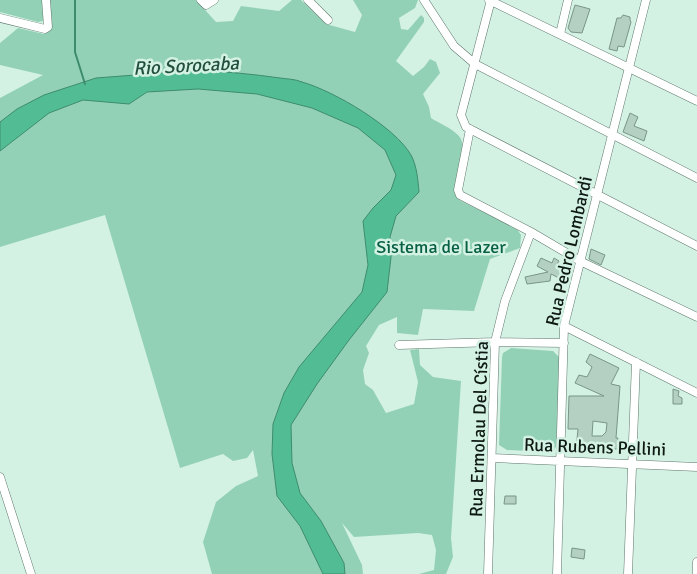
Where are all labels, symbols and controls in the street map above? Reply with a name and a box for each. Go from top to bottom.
water label: Rio Sorocaba [133,51,241,81]
street label: Rua Pedro Lombardi [541,174,597,328]
park label: Sistema de Lazer [376,236,506,258]
street label: Rua Ermolau Del Cístia [465,341,493,517]
street label: Rua Rubens Pellini [523,434,667,460]

